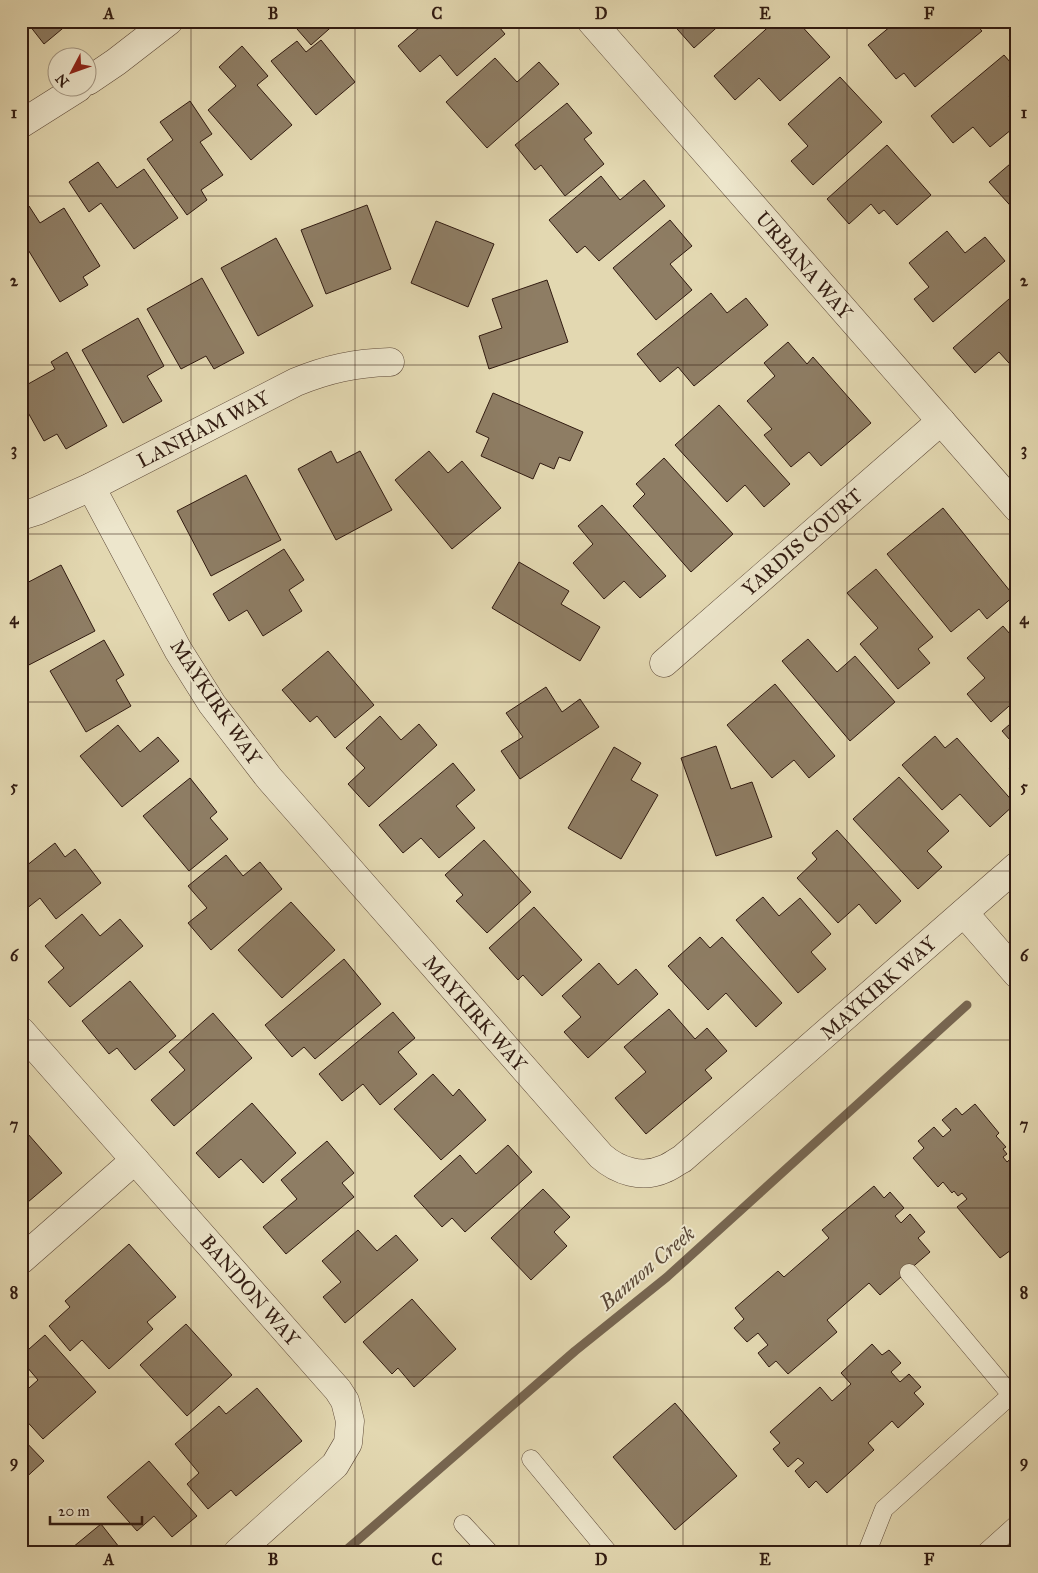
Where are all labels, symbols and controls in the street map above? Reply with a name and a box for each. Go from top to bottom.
text: A [103,4,115,23]
text: B [268,4,278,23]
text: C [432,4,443,23]
text: D [595,4,608,23]
text: E [759,4,771,23]
text: F [924,4,935,23]
north arrow [48,48,98,98]
text: N [52,70,73,90]
text: 1 [11,103,18,122]
text: 1 [1021,103,1028,122]
street label: URBANA WAY [751,206,858,325]
text: 2 [10,271,19,290]
text: 2 [1020,271,1029,290]
street label: LANHAM WAY [133,385,274,473]
text: 3 [11,440,17,460]
text: 3 [1021,440,1027,460]
street label: YARDIS COURT [737,483,867,601]
text: 4 [10,609,20,629]
text: 4 [1020,609,1030,629]
street label: MAYKIRK WAY [165,635,267,770]
text: 5 [10,777,18,796]
text: 5 [1020,777,1028,796]
street label: MAYKIRK WAY [815,930,942,1045]
text: 6 [10,946,19,965]
text: 6 [1020,946,1029,965]
street label: MAYKIRK WAY [418,950,533,1077]
text: 7 [10,1115,19,1134]
text: 7 [1020,1115,1029,1134]
water label: Bannon Creek [593,1220,701,1316]
street label: BANDON WAY [195,1229,306,1351]
text: 8 [10,1283,18,1302]
text: 8 [1020,1283,1028,1302]
text: 9 [10,1452,18,1472]
text: 9 [1020,1452,1028,1472]
scale bar [50,1493,142,1525]
text: 20 m [58,1502,90,1520]
text: A [103,1550,115,1569]
text: B [268,1550,278,1569]
text: C [432,1550,443,1569]
text: D [595,1550,608,1569]
text: E [759,1550,771,1569]
text: F [924,1550,935,1569]

